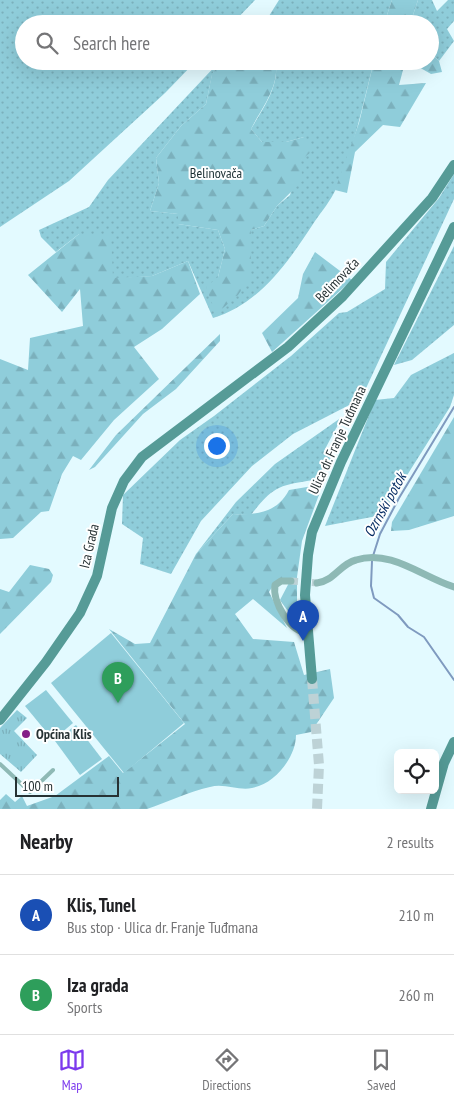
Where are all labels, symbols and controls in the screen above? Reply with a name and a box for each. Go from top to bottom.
search box [15,15,439,70]
icon: search [33,29,61,57]
text: Search here [73,31,150,55]
park label: Belinovača [190,164,242,182]
street label: Belimovača [311,254,363,306]
street label: Ulica dr. Franje Tuđmana [304,383,370,497]
your location [204,433,230,459]
water label: Ozrnski potok [359,467,411,540]
street label: Iza Grada [75,522,103,570]
pin: A [287,600,319,641]
pin: B [102,662,134,703]
place label: Općina Klis [36,725,92,743]
marker: Općina Klis [20,728,32,740]
map controls [394,749,439,794]
button: locate [394,749,439,794]
scale bar [15,774,119,797]
text: 100 m [22,777,53,795]
text: Nearby [20,828,73,855]
text: 2 results [387,832,434,852]
text: Klis, Tunel [67,893,136,917]
text: A [32,905,40,925]
text: 210 m [399,905,434,925]
text: Bus stop · Ulica dr. Franje Tuđmana [67,917,258,937]
text: Iza grada [67,973,129,997]
text: B [32,985,40,1005]
text: 260 m [399,985,434,1005]
text: Sports [67,997,102,1017]
tab: Map [58,1046,86,1094]
tab: Directions [202,1046,251,1094]
tab: Saved [367,1046,396,1094]

